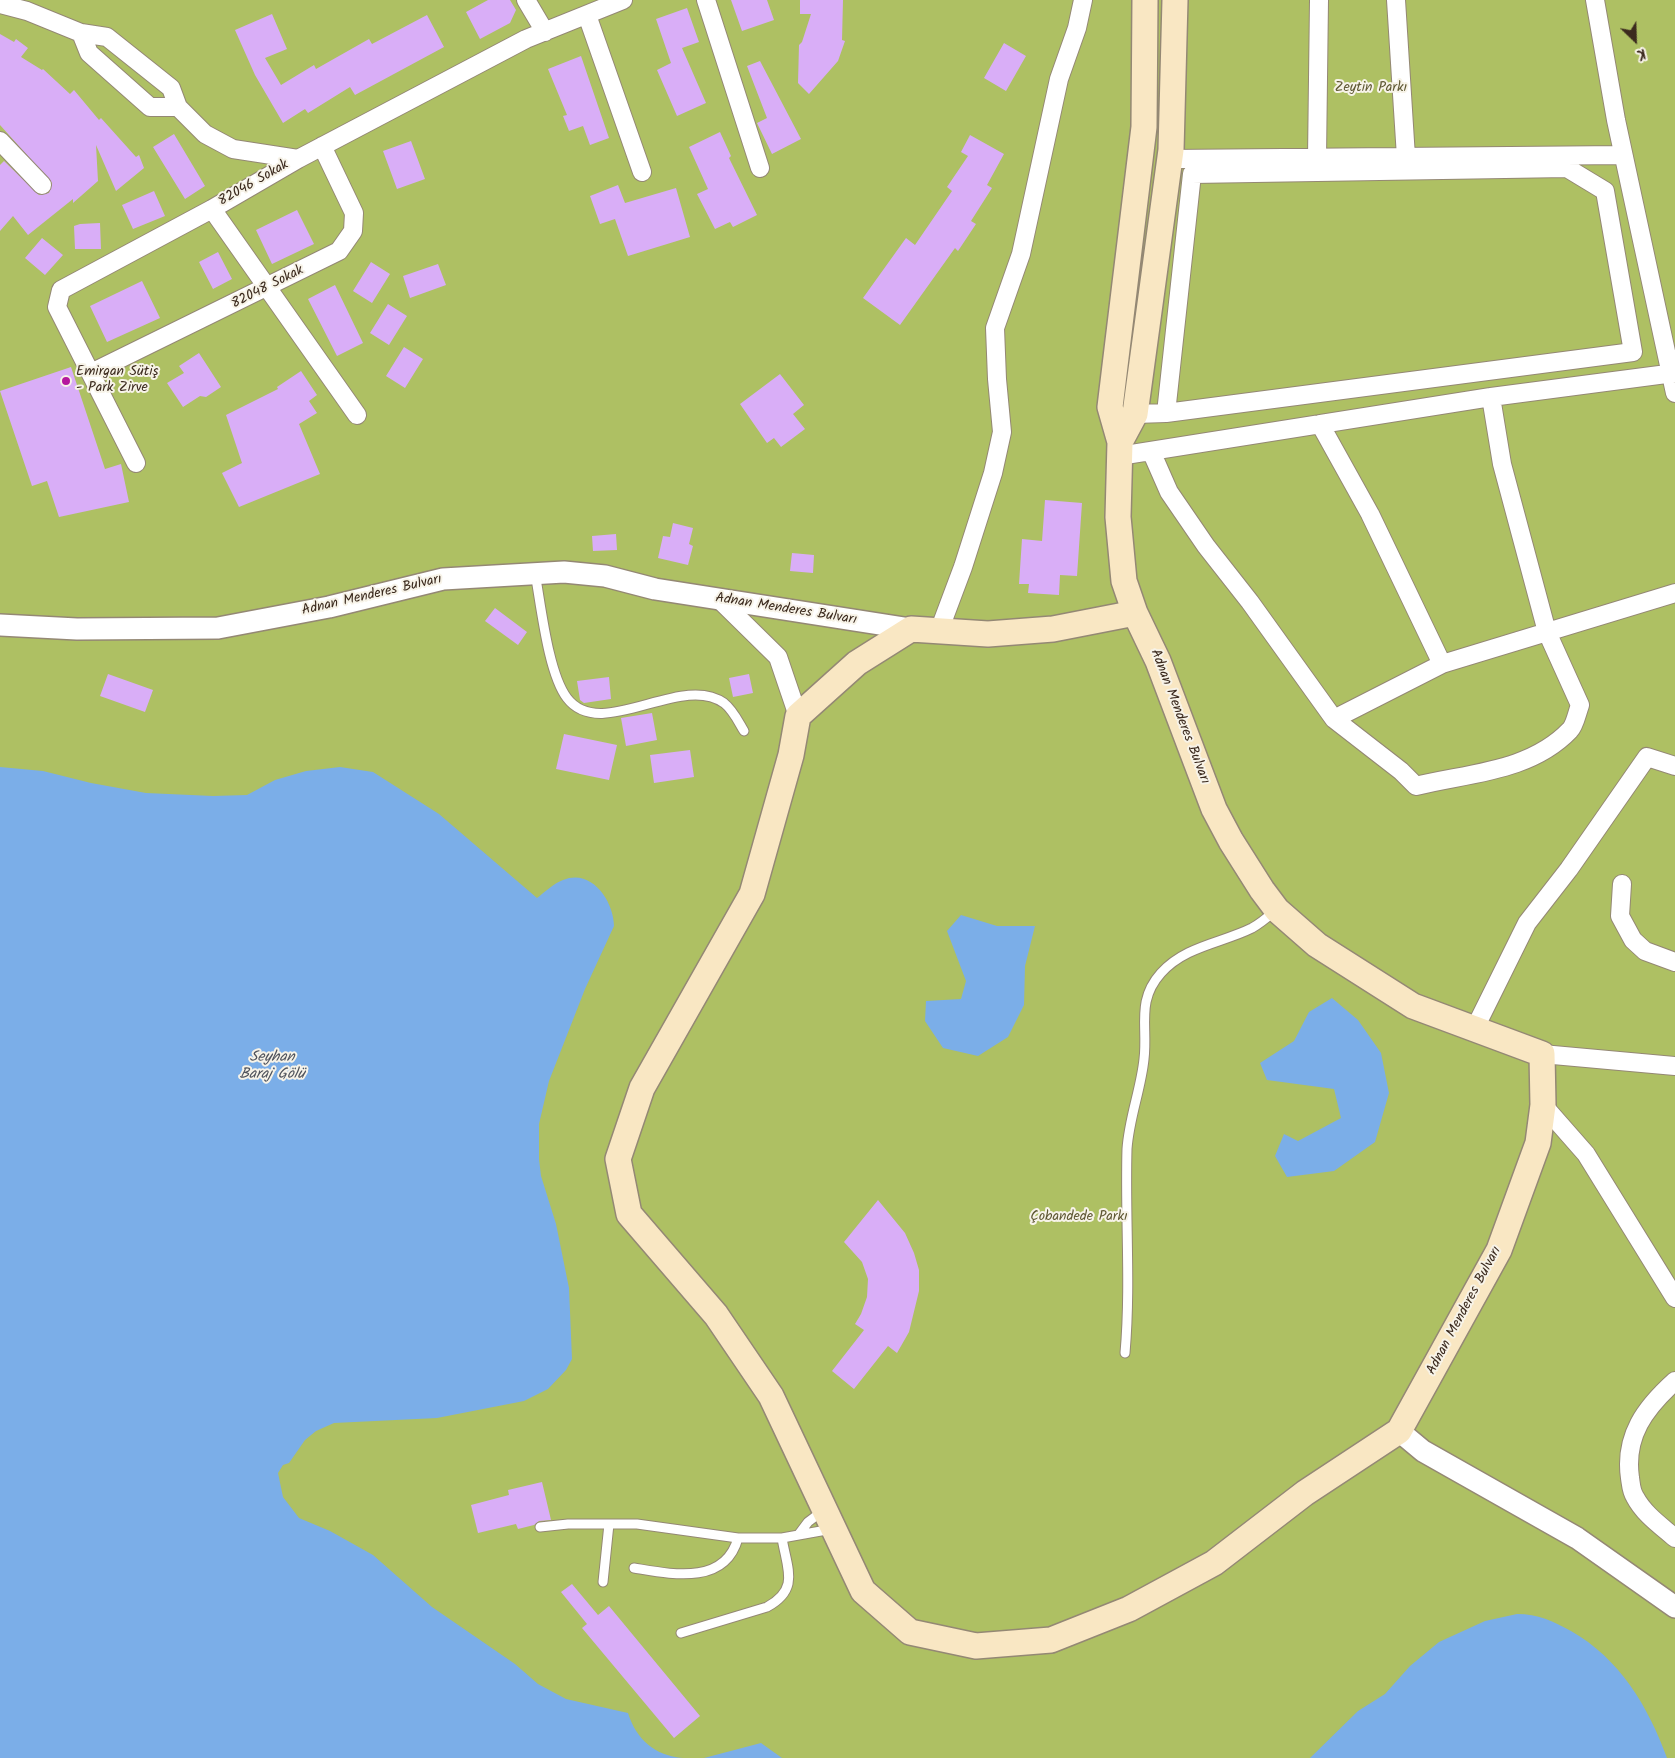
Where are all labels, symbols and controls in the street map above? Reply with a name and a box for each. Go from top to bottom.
north arrow [1610,15,1660,65]
text: K [1633,42,1649,65]
park label: Zeytin Parkı [1335,81,1407,97]
street label: 82046 Sokak [216,157,292,211]
street label: 82048 Sokak [229,263,307,313]
place label: Emirgan Sütiş - Park Zirve [76,365,158,398]
marker: Emirgan Sütiş - Park Zirve [60,375,72,387]
street label: Adnan Menderes Bulvarı [300,572,444,620]
street label: Adnan Menderes Bulvarı [714,591,858,629]
street label: Adnan Menderes Bulvarı [1146,647,1212,787]
water label: Seyhan Baraj Gölü [239,1049,305,1084]
park label: Çobandede Parkı [1030,1210,1128,1226]
street label: Adnan Menderes Bulvarı [1424,1244,1506,1378]

